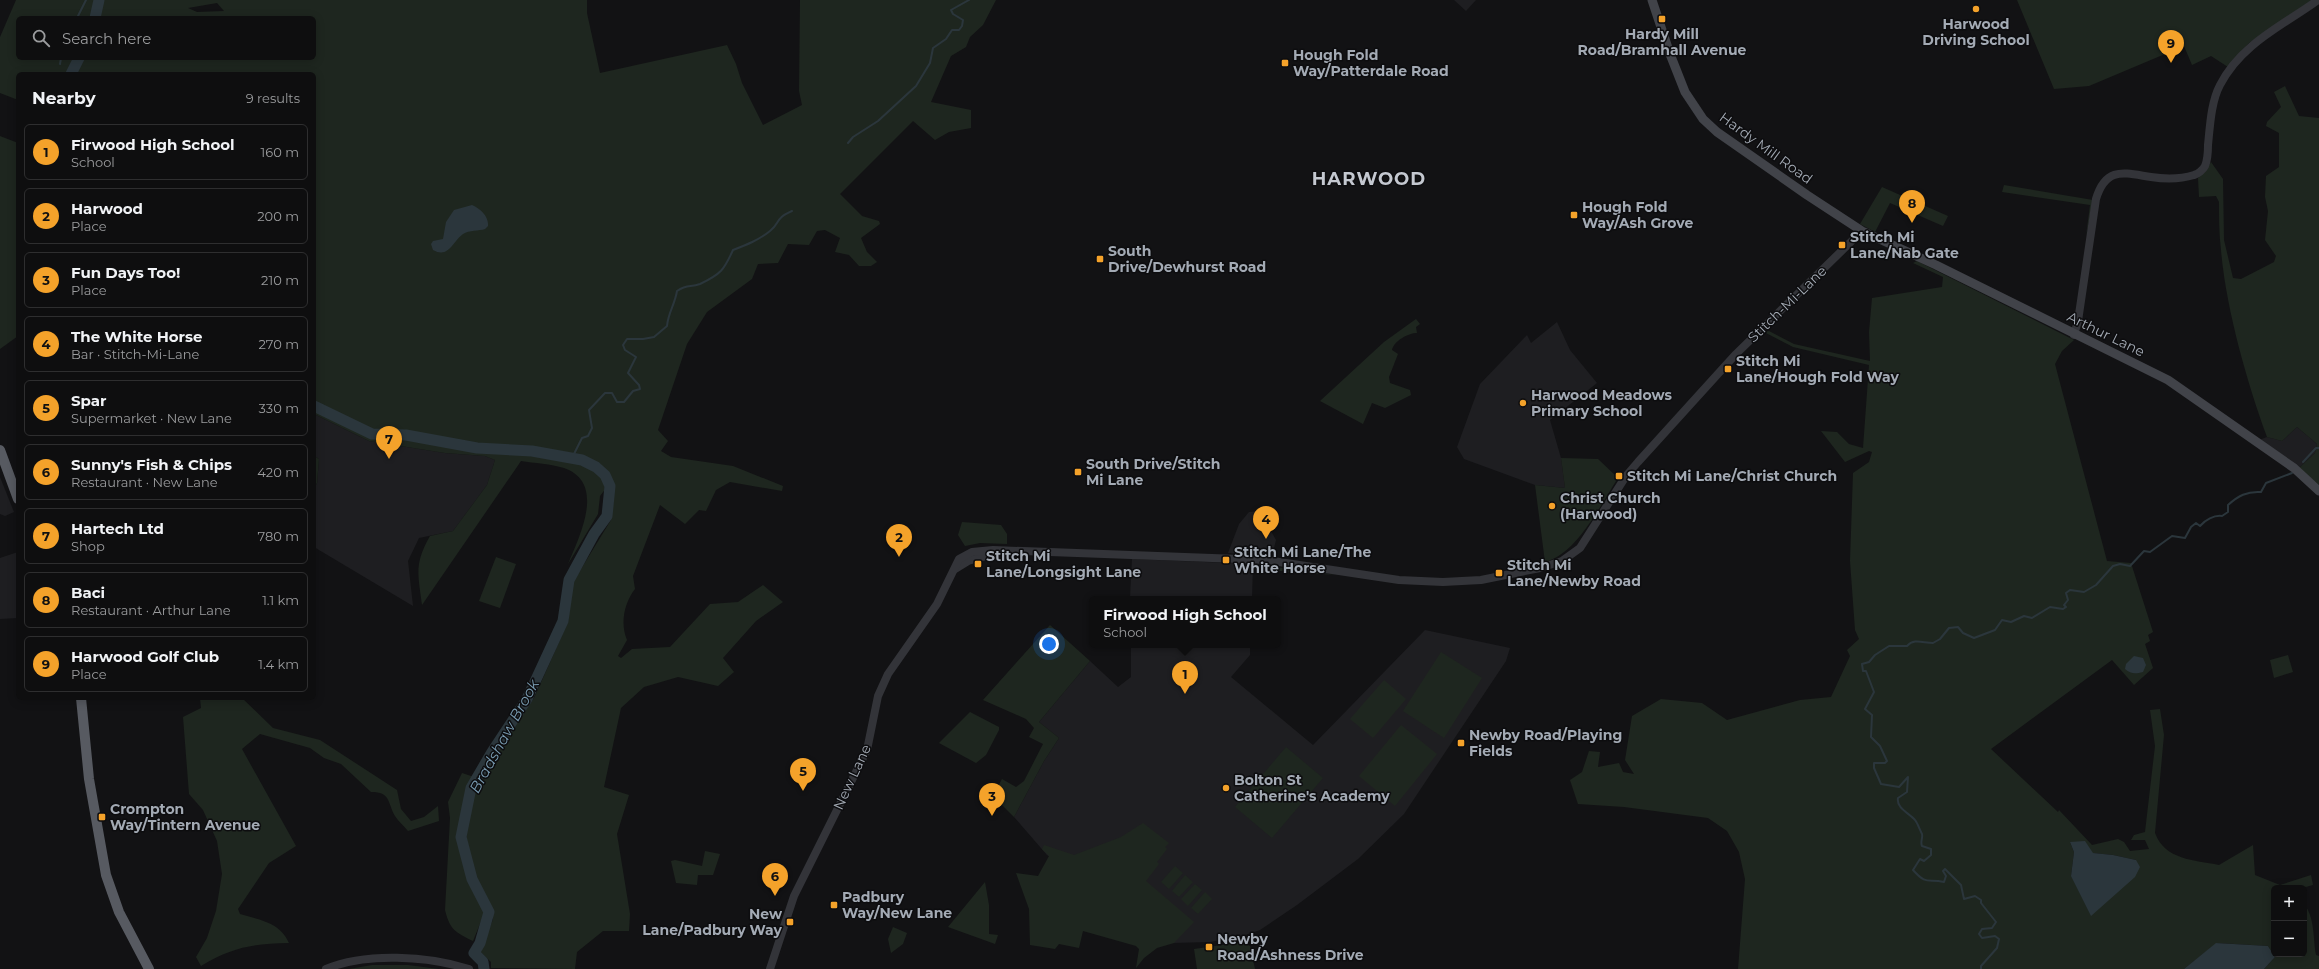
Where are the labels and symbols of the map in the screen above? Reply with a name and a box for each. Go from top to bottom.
marker: Harwood Driving School [1971,4,1981,14]
marker: Hardy Mill Road/Bramhall Avenue [1657,14,1667,24]
place label: Harwood Driving School [1922,15,2030,49]
place label: Hardy Mill Road/Bramhall Avenue [1578,25,1747,59]
pin: 9 [2158,30,2184,63]
place label: Hough Fold Way/Patterdale Road [1293,46,1449,80]
marker: Hough Fold Way/Patterdale Road [1280,58,1290,68]
street label: Hardy Mill Road [1716,108,1816,188]
district label: HARWOOD [1312,168,1426,190]
pin: 8 [1899,190,1925,223]
place label: Hough Fold Way/Ash Grove [1582,198,1693,232]
marker: Hough Fold Way/Ash Grove [1569,210,1579,220]
place label: Stitch Mi Lane/Nab Gate [1850,228,1959,262]
marker: Stitch Mi Lane/Nab Gate [1837,240,1847,250]
place label: South Drive/Dewhurst Road [1108,242,1266,276]
marker: South Drive/Dewhurst Road [1095,254,1105,264]
street label: Stitch-Mi-Lane [1744,262,1830,346]
street label: Arthur Lane [2064,307,2148,361]
place label: Stitch Mi Lane/Hough Fold Way [1736,352,1900,386]
marker: Stitch Mi Lane/Hough Fold Way [1723,364,1733,374]
place label: Harwood Meadows Primary School [1531,386,1672,420]
marker: Harwood Meadows Primary School [1518,398,1528,408]
pin: 7 [376,426,402,459]
place label: South Drive/Stitch Mi Lane [1086,455,1220,489]
marker: South Drive/Stitch Mi Lane [1073,467,1083,477]
place label: Stitch Mi Lane/Christ Church [1627,467,1837,485]
marker: Stitch Mi Lane/Christ Church [1614,471,1624,481]
place label: Christ Church (Harwood) [1560,489,1661,523]
marker: Christ Church (Harwood) [1547,501,1557,511]
pin: 4 [1253,506,1279,539]
pin: 2 [886,524,912,557]
place label: Stitch Mi Lane/The White Horse [1234,543,1371,577]
place label: Stitch Mi Lane/Longsight Lane [986,547,1141,581]
marker: Stitch Mi Lane/The White Horse [1221,555,1231,565]
place label: Stitch Mi Lane/Newby Road [1507,556,1641,590]
marker: Stitch Mi Lane/Longsight Lane [973,559,983,569]
marker: Stitch Mi Lane/Newby Road [1494,568,1504,578]
your location [1039,634,1059,654]
pin: 1 [1172,661,1198,694]
water label: Bradshaw Brook [465,675,544,796]
place label: Newby Road/Playing Fields [1469,726,1622,760]
marker: Newby Road/Playing Fields [1456,738,1466,748]
street label: New Lane [829,741,875,813]
pin: 5 [790,758,816,791]
place label: Bolton St Catherine's Academy [1234,771,1390,805]
pin: 3 [979,783,1005,816]
marker: Bolton St Catherine's Academy [1221,783,1231,793]
place label: Crompton Way/Tintern Avenue [110,800,260,834]
marker: Crompton Way/Tintern Avenue [97,812,107,822]
pin: 6 [762,863,788,896]
place label: Padbury Way/New Lane [842,888,952,922]
marker: Padbury Way/New Lane [829,900,839,910]
place label: New Lane/Padbury Way [642,905,783,939]
marker: New Lane/Padbury Way [785,917,795,927]
place label: Newby Road/Ashness Drive [1217,930,1364,964]
marker: Newby Road/Ashness Drive [1204,942,1214,952]

